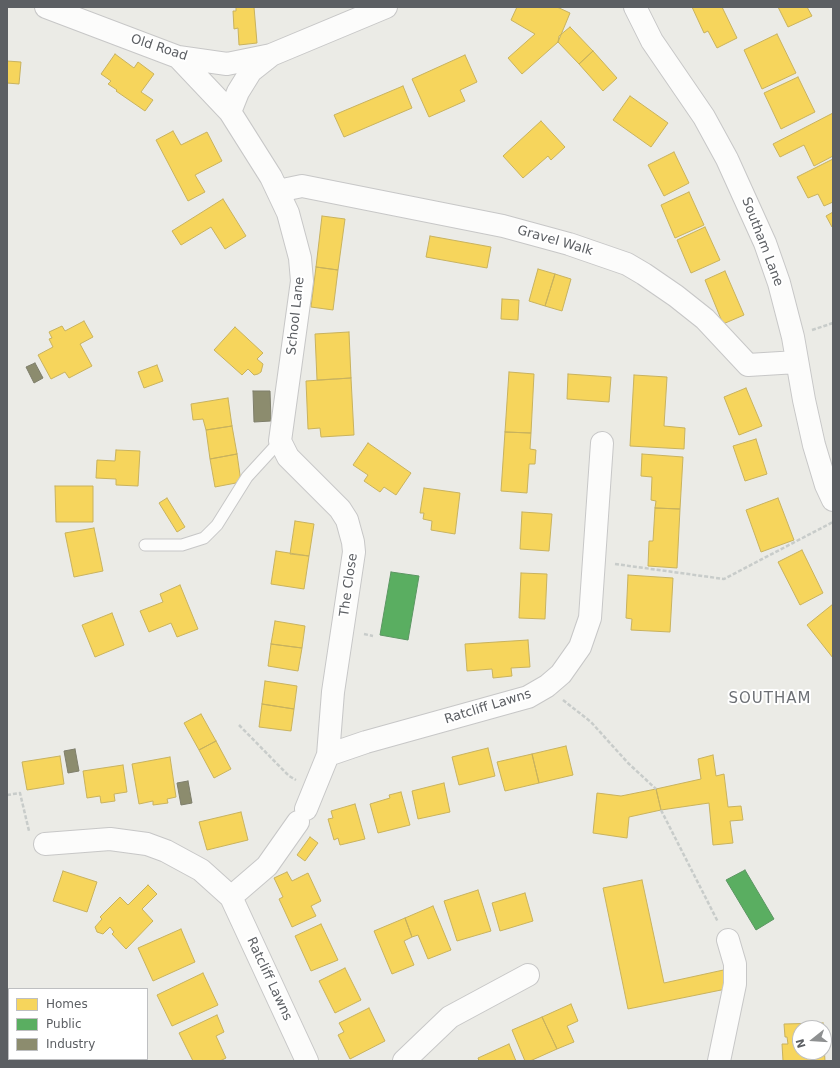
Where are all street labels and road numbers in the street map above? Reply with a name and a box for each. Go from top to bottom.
street label: Old Road [129,31,189,65]
street label: Southam Lane [738,195,786,289]
street label: Gravel Walk [515,223,595,259]
street label: School Lane [284,276,308,356]
street label: The Close [337,552,361,618]
street label: Ratcliff Lawns [443,686,533,728]
street label: Ratcliff Lawns [243,935,295,1023]

